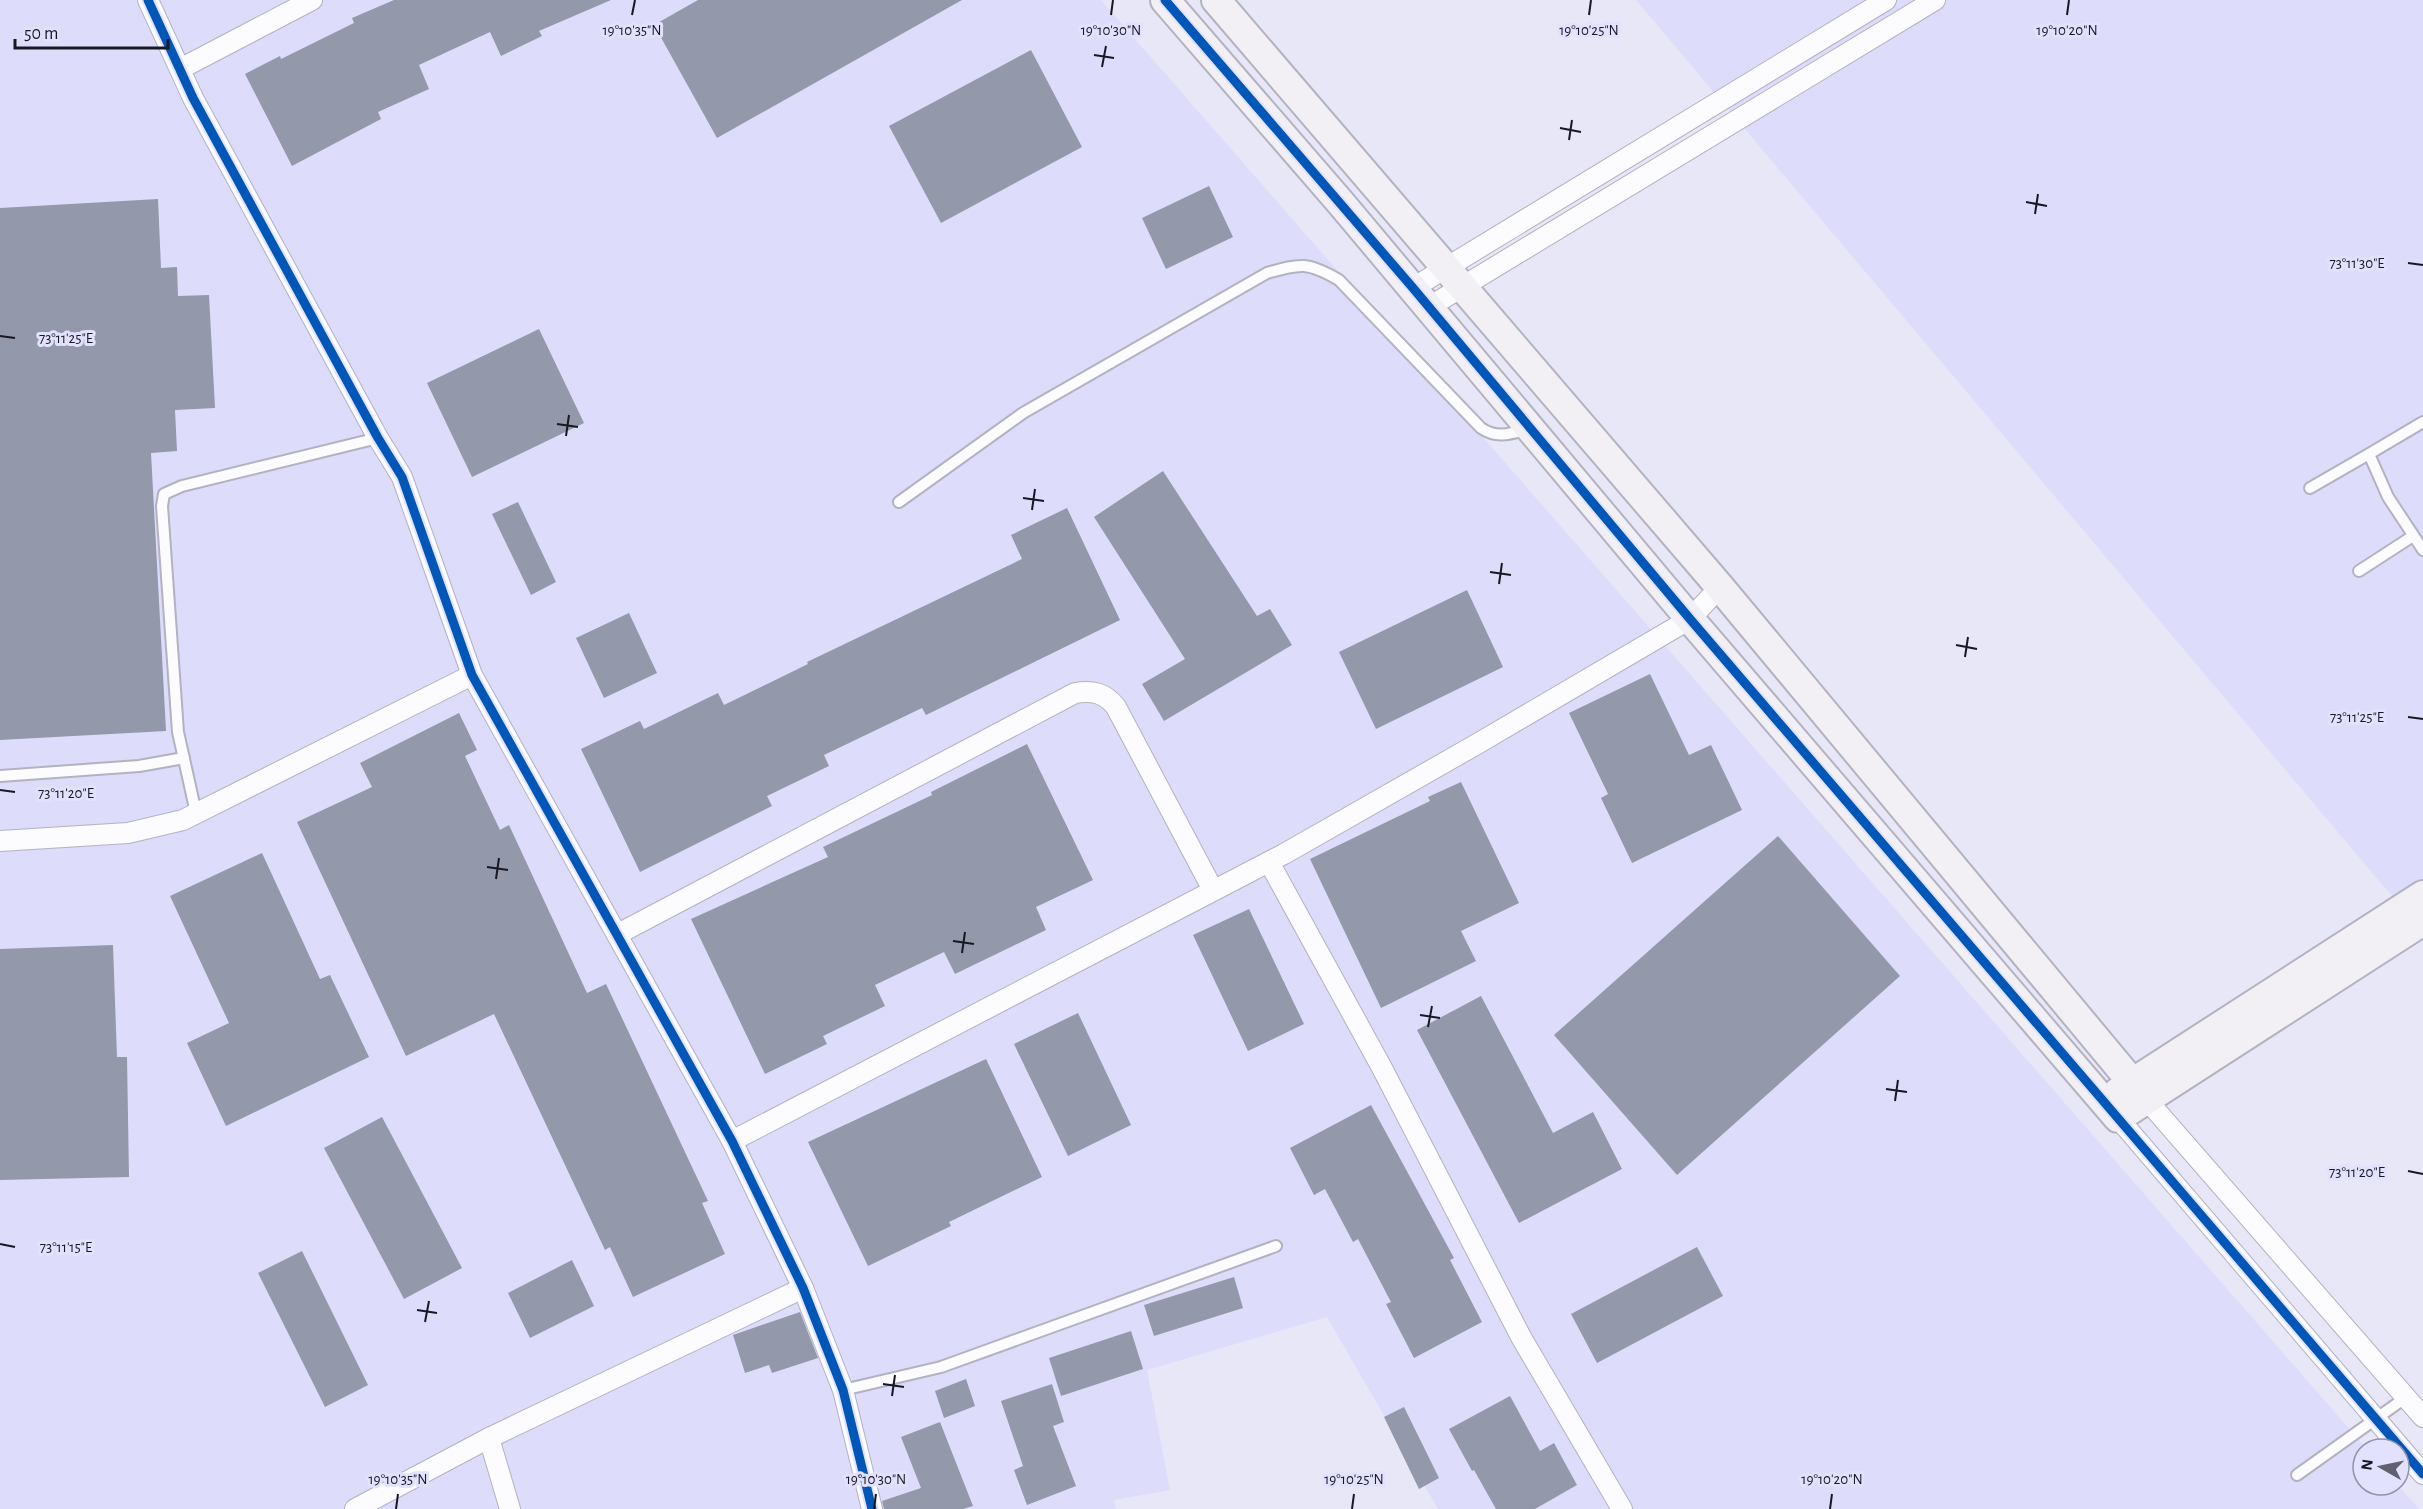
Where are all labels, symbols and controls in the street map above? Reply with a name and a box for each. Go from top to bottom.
scale bar [15,12,168,50]
text: 19°10'35"N [602,23,662,38]
text: 19°10'30"N [1081,23,1141,38]
text: 19°10'25"N [1559,23,1619,38]
text: 19°10'20"N [2036,23,2098,38]
text: 50 m [24,25,58,43]
text: 73°11'30"E [2329,256,2385,271]
text: 73°11'25"E [39,331,93,346]
text: 73°11'25"E [2330,710,2384,725]
text: 73°11'20"E [38,786,94,801]
text: 73°11'20"E [2329,1165,2385,1180]
text: 73°11'15"E [40,1240,92,1255]
north arrow [2351,1437,2411,1497]
text: N [2358,1458,2376,1472]
text: 19°10'35"N [368,1472,428,1487]
text: 19°10'30"N [846,1472,906,1487]
text: 19°10'25"N [1324,1472,1384,1487]
text: 19°10'20"N [1801,1472,1863,1487]

